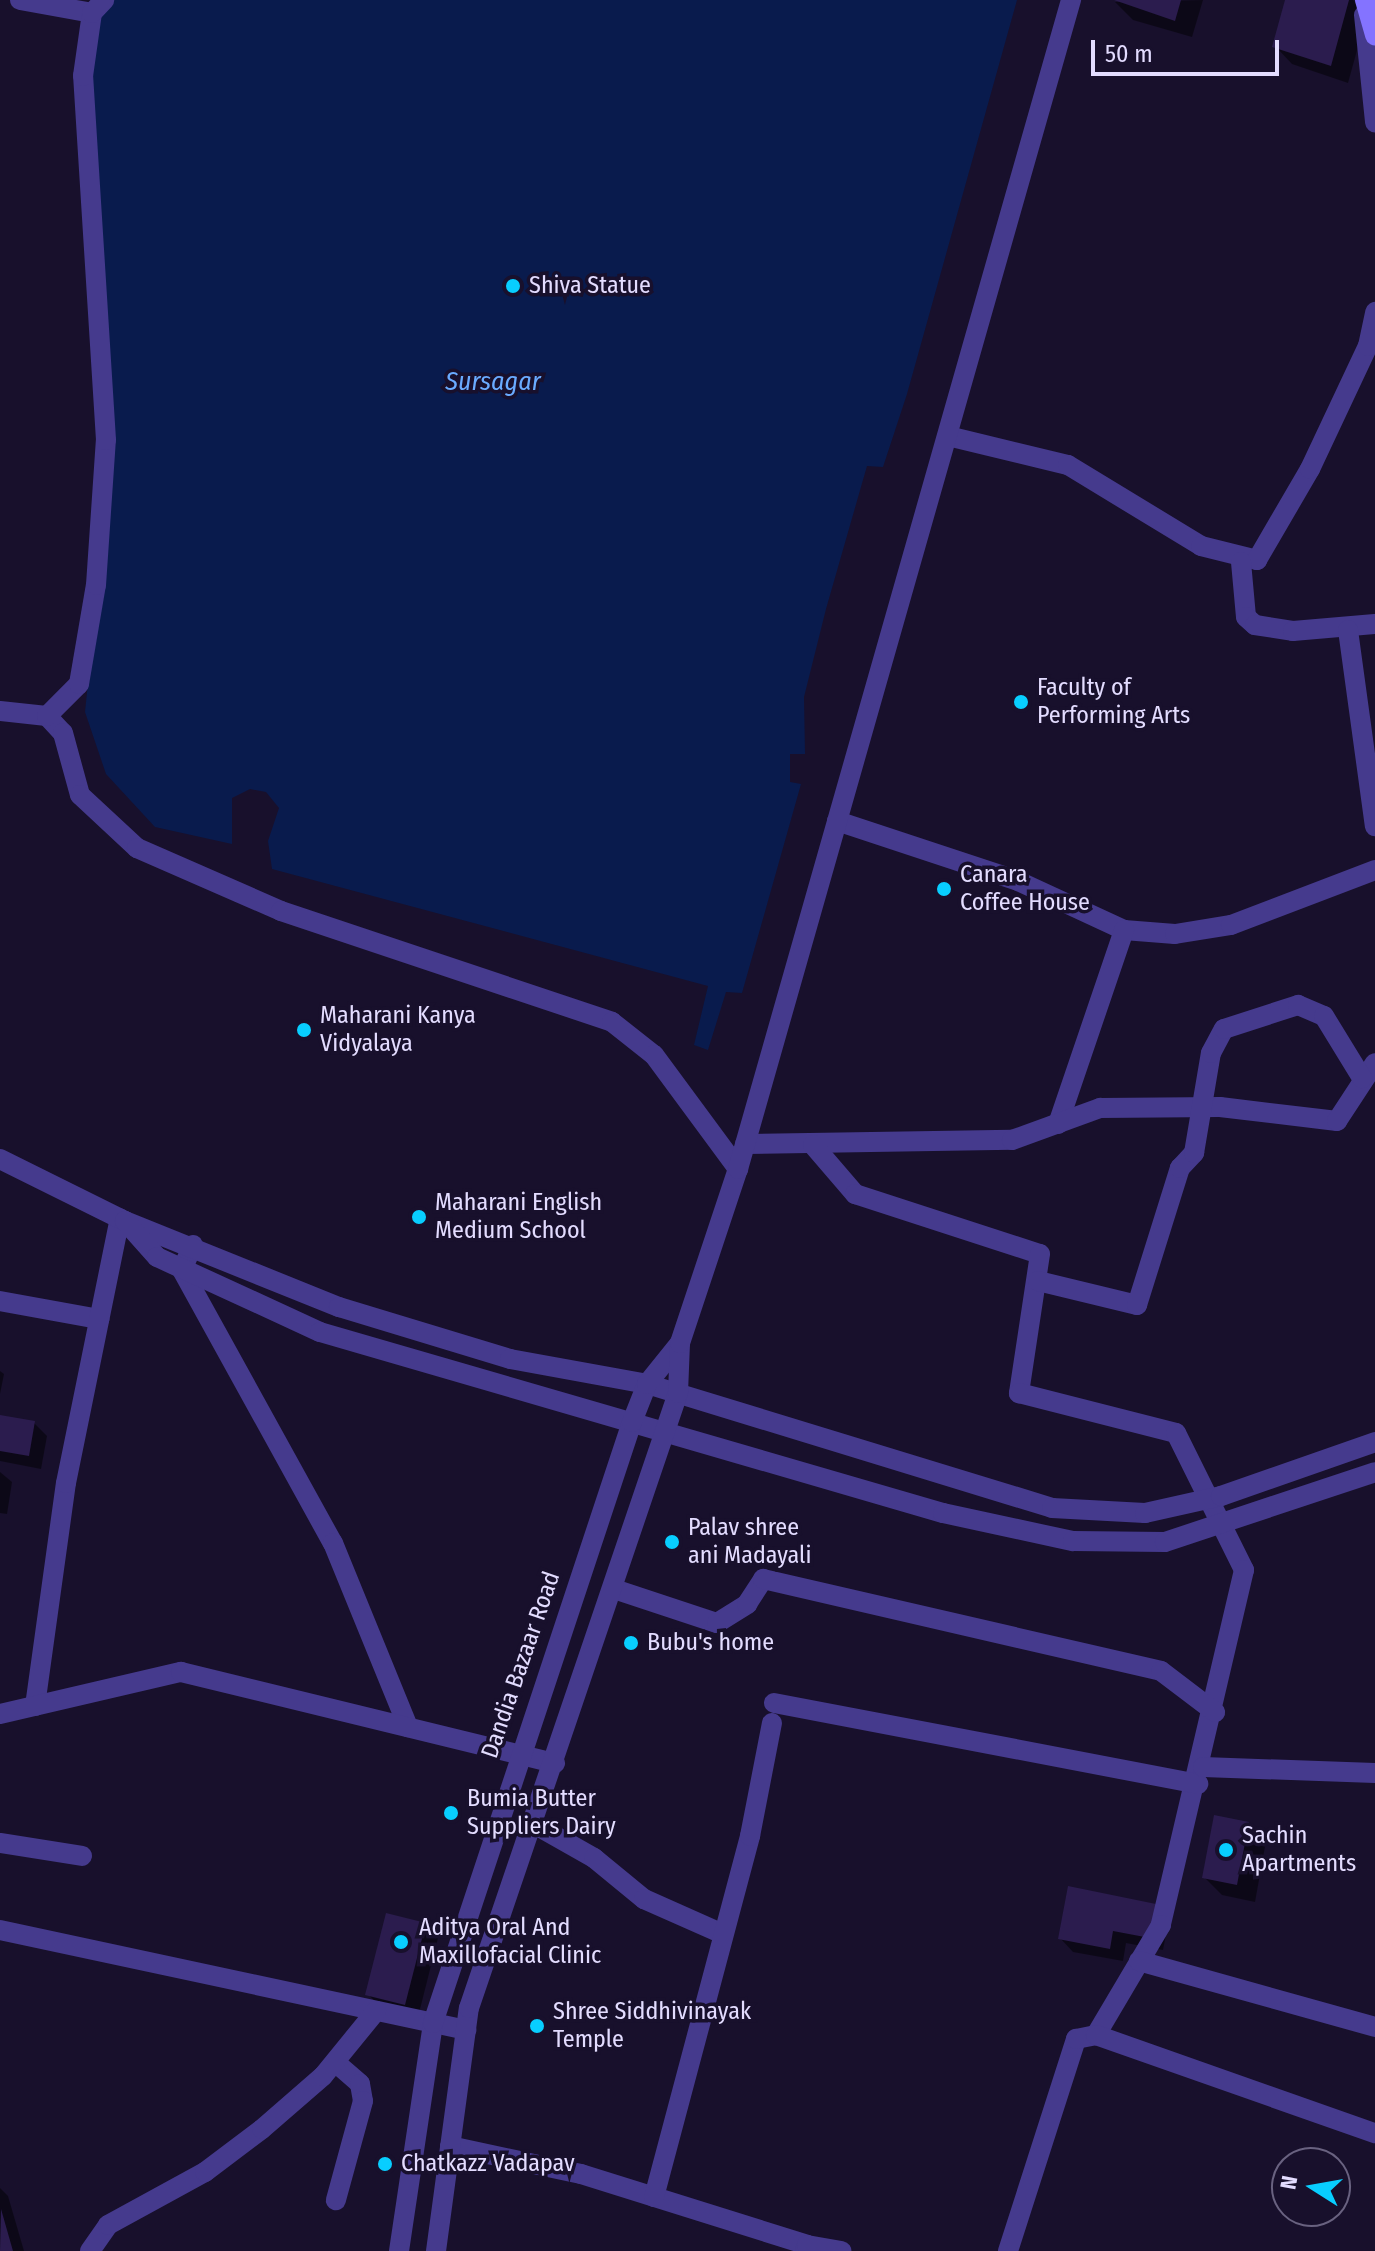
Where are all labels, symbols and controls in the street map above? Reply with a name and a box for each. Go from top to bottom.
scale bar [1095,24,1283,74]
text: 50 m [1105,40,1153,68]
place label: Shiva Statue [529,272,651,300]
marker: Shiva Statue [504,277,522,295]
water label: Sursagar [445,366,541,398]
place label: Faculty of Performing Arts [1037,674,1190,730]
marker: Faculty of Performing Arts [1012,693,1030,711]
place label: Canara Coffee House [960,861,1090,917]
marker: Canara Coffee House [935,880,953,898]
place label: Maharani Kanya Vidyalaya [320,1002,476,1058]
marker: Maharani Kanya Vidyalaya [295,1021,313,1039]
place label: Maharani English Medium School [435,1189,602,1245]
marker: Maharani English Medium School [410,1208,428,1226]
place label: Palav shree ani Madayali [688,1514,811,1570]
marker: Palav shree ani Madayali [663,1533,681,1551]
street label: Dandia Bazaar Road [476,1568,566,1762]
place label: Bubu's home [647,1629,774,1657]
marker: Bubu's home [622,1634,640,1652]
place label: Bumia Butter Suppliers Dairy [467,1785,616,1841]
marker: Bumia Butter Suppliers Dairy [442,1804,460,1822]
place label: Sachin Apartments [1242,1822,1356,1878]
marker: Sachin Apartments [1217,1841,1235,1859]
place label: Aditya Oral And Maxillofacial Clinic [419,1914,601,1970]
marker: Aditya Oral And Maxillofacial Clinic [390,1931,412,1953]
place label: Shree Siddhivinayak Temple [553,1998,751,2054]
marker: Shree Siddhivinayak Temple [528,2017,546,2035]
north arrow [1271,2147,1351,2227]
place label: Chatkazz Vadapav [401,2150,575,2178]
marker: Chatkazz Vadapav [376,2155,394,2173]
text: N [1274,2174,1303,2192]

